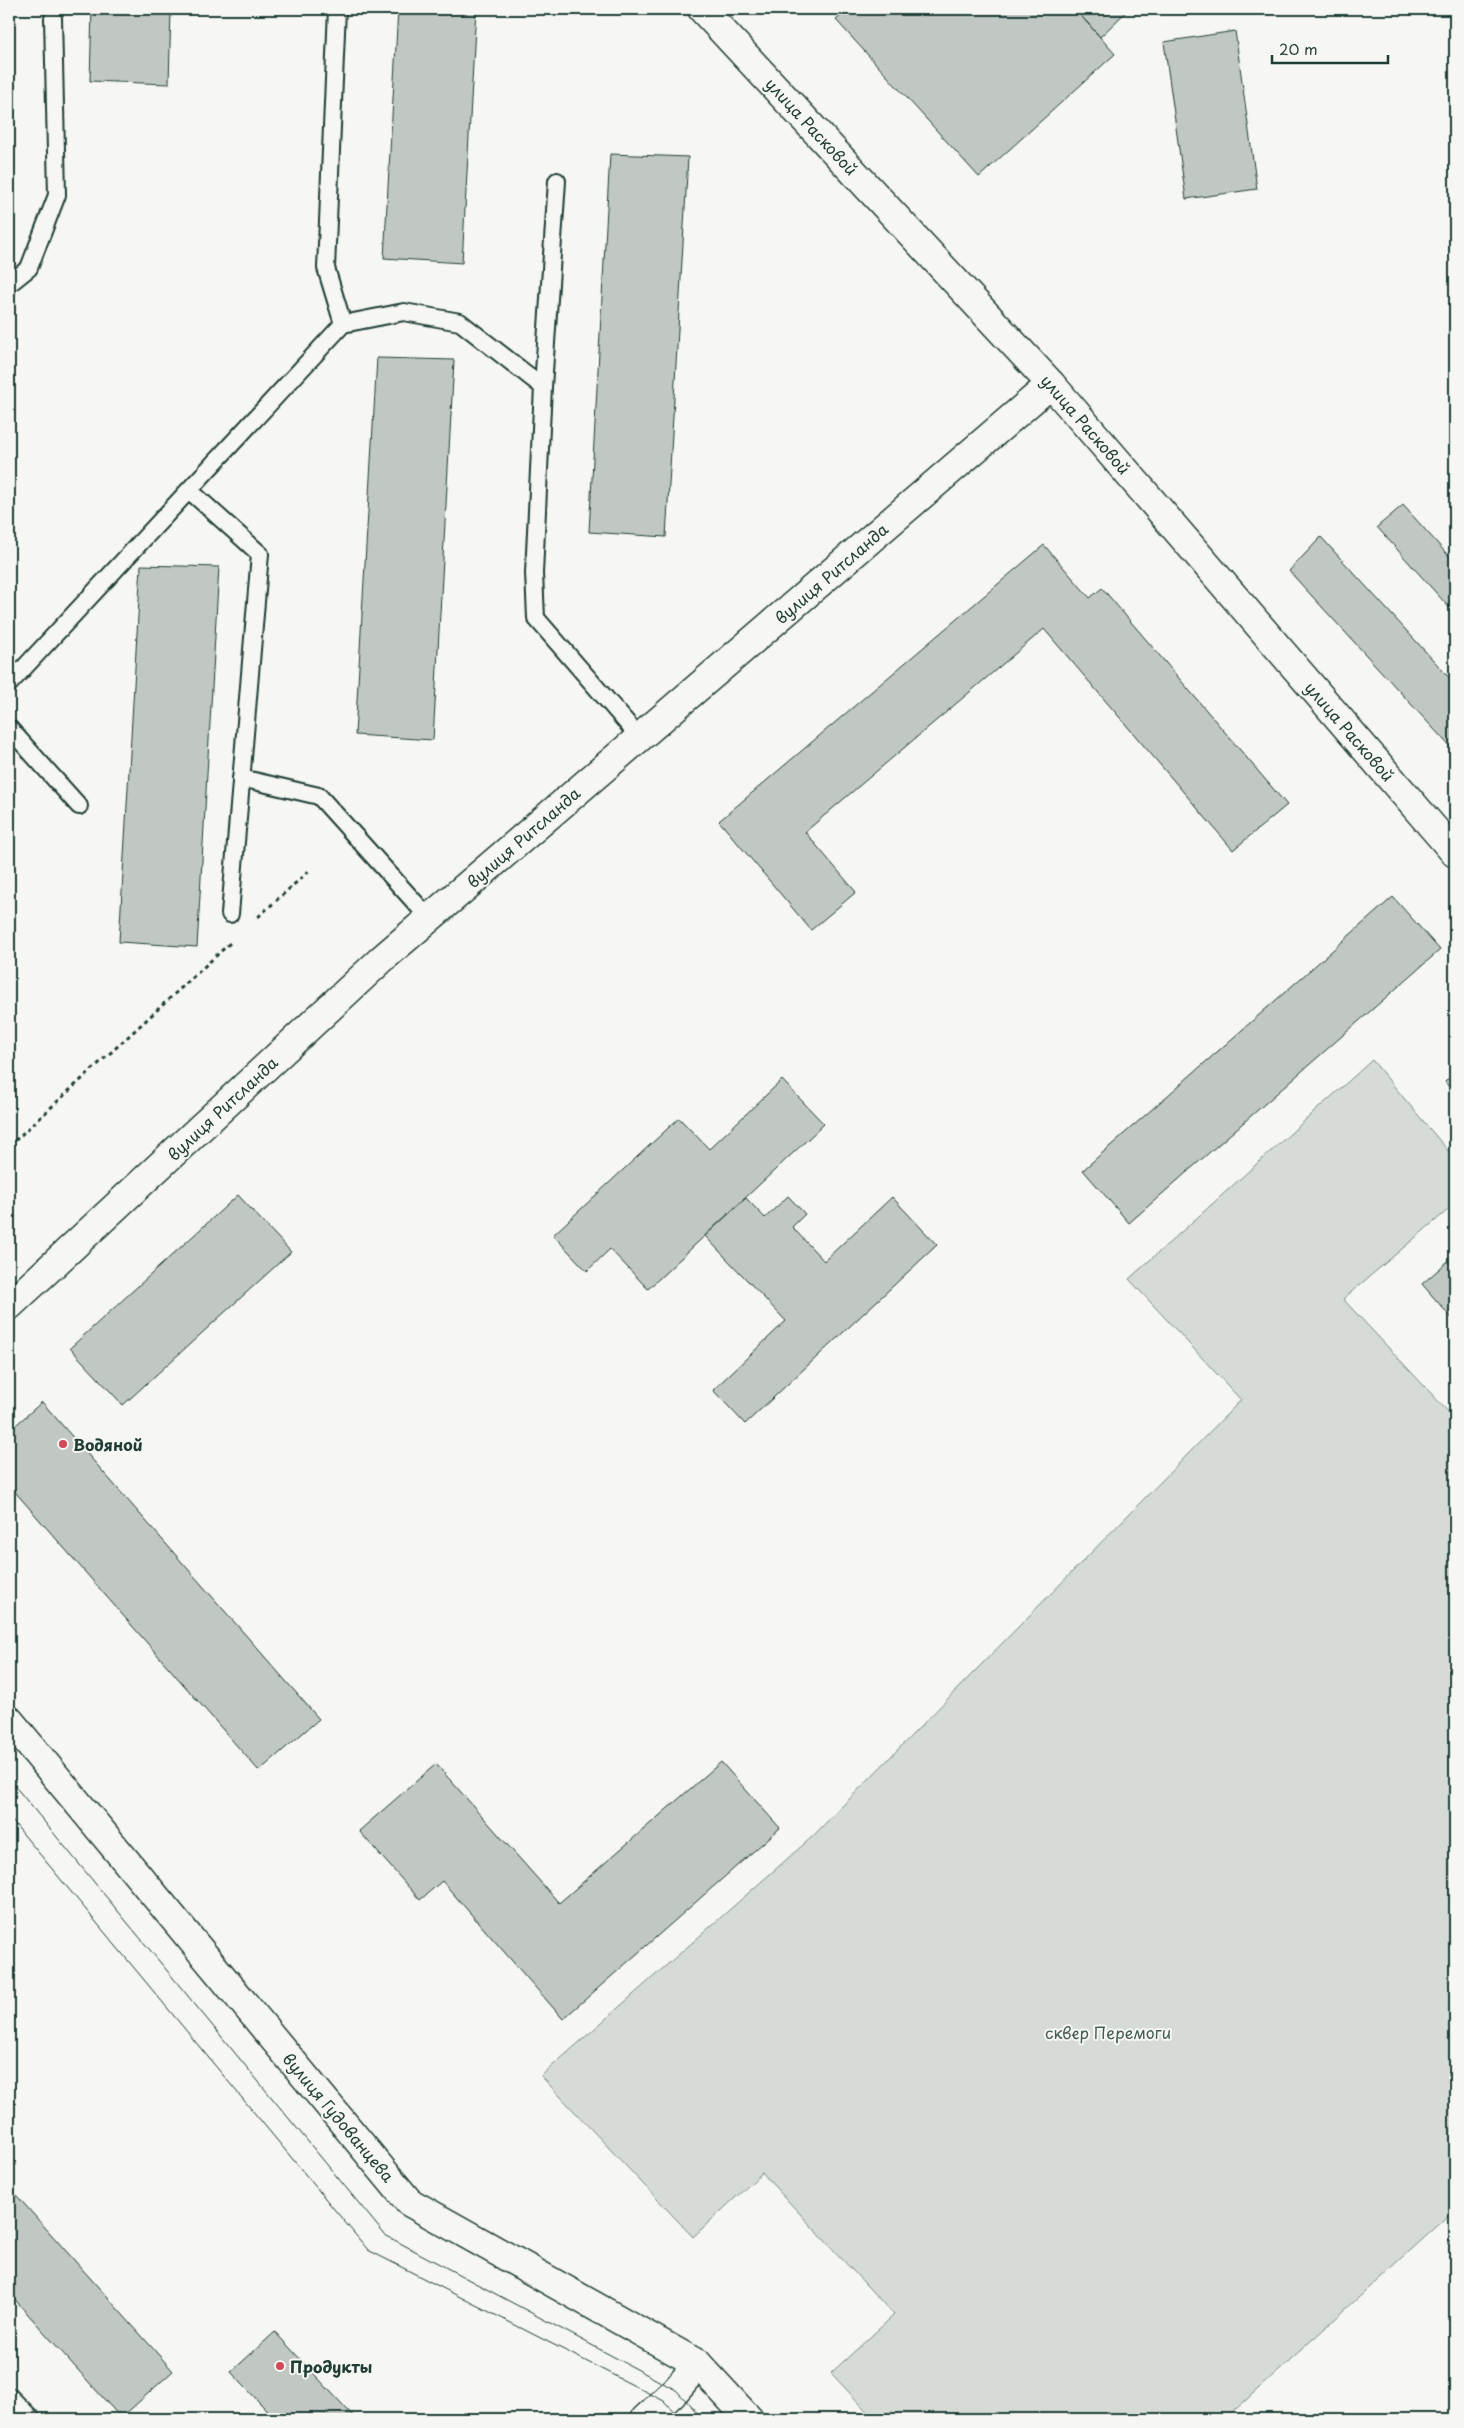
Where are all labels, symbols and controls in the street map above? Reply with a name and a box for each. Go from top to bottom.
scale bar [1272,32,1388,64]
text: 20 m [1279,37,1318,60]
street label: улица Расковой [760,72,864,180]
street label: улица Расковой [1036,369,1136,479]
street label: вулиця Ритсланда [769,517,893,629]
street label: улица Расковой [1300,676,1400,786]
street label: вулиця Ритсланда [461,781,585,893]
street label: вулиця Ритсланда [161,1050,283,1166]
place label: Водяной [73,1432,143,1456]
marker: Водяной [57,1438,69,1450]
park label: сквер Перемоги [1045,2020,1171,2044]
street label: вулиця Гудованцева [278,2047,400,2187]
place label: Продукты [290,2354,373,2378]
marker: Продукты [274,2360,286,2372]

